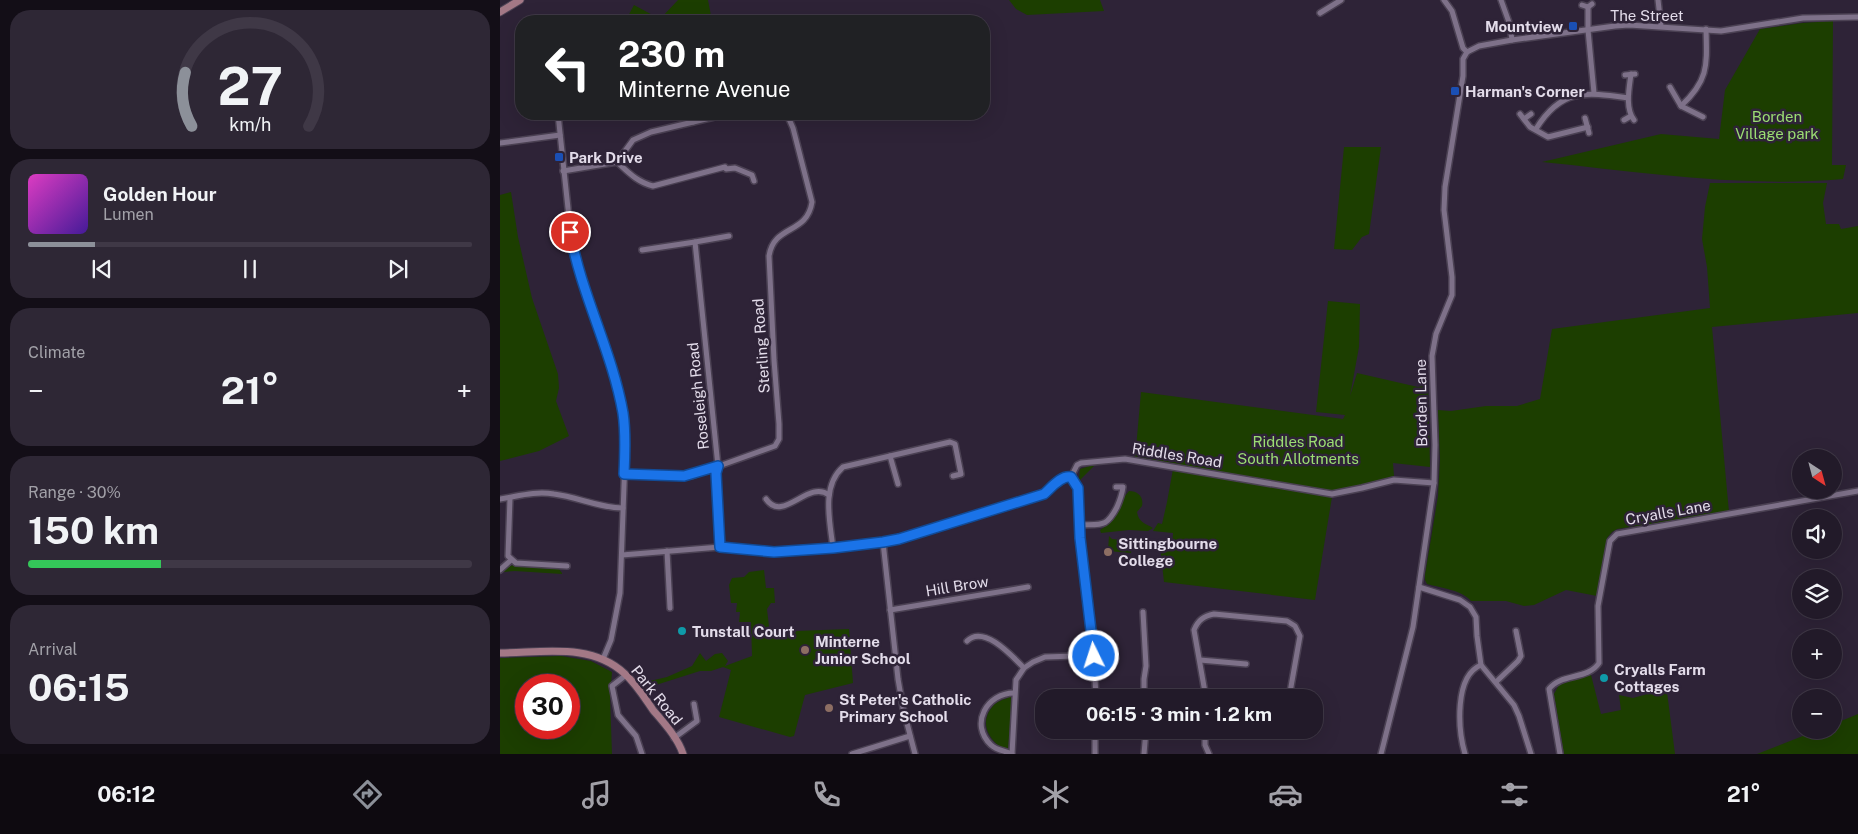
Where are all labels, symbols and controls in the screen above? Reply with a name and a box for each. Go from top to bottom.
street label: The Street [1610,7,1684,24]
place label: Mountview [1485,18,1563,35]
marker: Mountview [1567,20,1579,32]
text: 230 m [618,34,725,75]
icon: left [535,35,600,100]
text: 27 [217,56,283,117]
text: Minterne Avenue [618,76,791,102]
place label: Harman's Corner [1465,83,1585,100]
marker: Harman's Corner [1449,85,1461,97]
park label: Borden Village park [1735,108,1819,142]
text: km/h [229,114,271,135]
place label: Park Drive [569,149,643,166]
marker: Park Drive [553,151,565,163]
text: Golden Hour [103,183,217,205]
text: Lumen [103,205,154,224]
pin [549,211,591,253]
icon: arrive [556,218,584,246]
icon: previous [88,255,116,283]
icon: pause [236,255,264,283]
icon: next [384,255,412,283]
street label: Sterling Road [749,298,773,394]
street label: Roseleigh Road [684,341,712,451]
text: Climate [28,343,85,362]
street label: Borden Lane [1412,359,1430,447]
text: 21° [221,368,279,413]
text: − [28,374,44,407]
text: + [456,374,472,407]
park label: Riddles Road South Allotments [1237,433,1359,467]
street label: Riddles Road [1131,439,1223,471]
north arrow [1792,449,1842,499]
map controls [1792,449,1842,739]
text: Range · 30% [28,483,121,502]
street label: Cryalls Lane [1624,496,1712,528]
text: 150 km [28,508,159,553]
button: sound [1792,509,1842,559]
place label: Sittingbourne College [1118,535,1217,569]
marker: Sittingbourne College [1102,546,1114,558]
button: layers [1792,569,1842,619]
street label: Hill Brow [924,573,990,599]
place label: Tunstall Court [692,623,794,640]
marker: Tunstall Court [676,625,688,637]
position arrow [1067,629,1119,681]
button: + [1792,629,1842,679]
place label: Minterne Junior School [815,633,911,667]
text: Arrival [28,640,77,659]
marker: Minterne Junior School [799,644,811,656]
place label: Cryalls Farm Cottages [1614,661,1706,695]
street label: Park Road [628,662,686,728]
text: 06:15 [28,665,130,710]
marker: Cryalls Farm Cottages [1598,672,1610,684]
speed limit sign: 30 [515,674,580,739]
button: − [1792,689,1842,739]
place label: St Peter's Catholic Primary School [839,691,971,725]
marker: St Peter's Catholic Primary School [823,702,835,714]
text: 06:15 · 3 min · 1.2 km [1086,703,1272,725]
icon: directions [350,777,385,812]
icon: music [579,777,614,812]
icon: phone [809,777,844,812]
icon: climate [1038,777,1073,812]
icon: car [1268,777,1303,812]
icon: filters [1497,777,1532,812]
text: 06:12 [97,781,155,807]
text: 21° [1727,781,1761,807]

